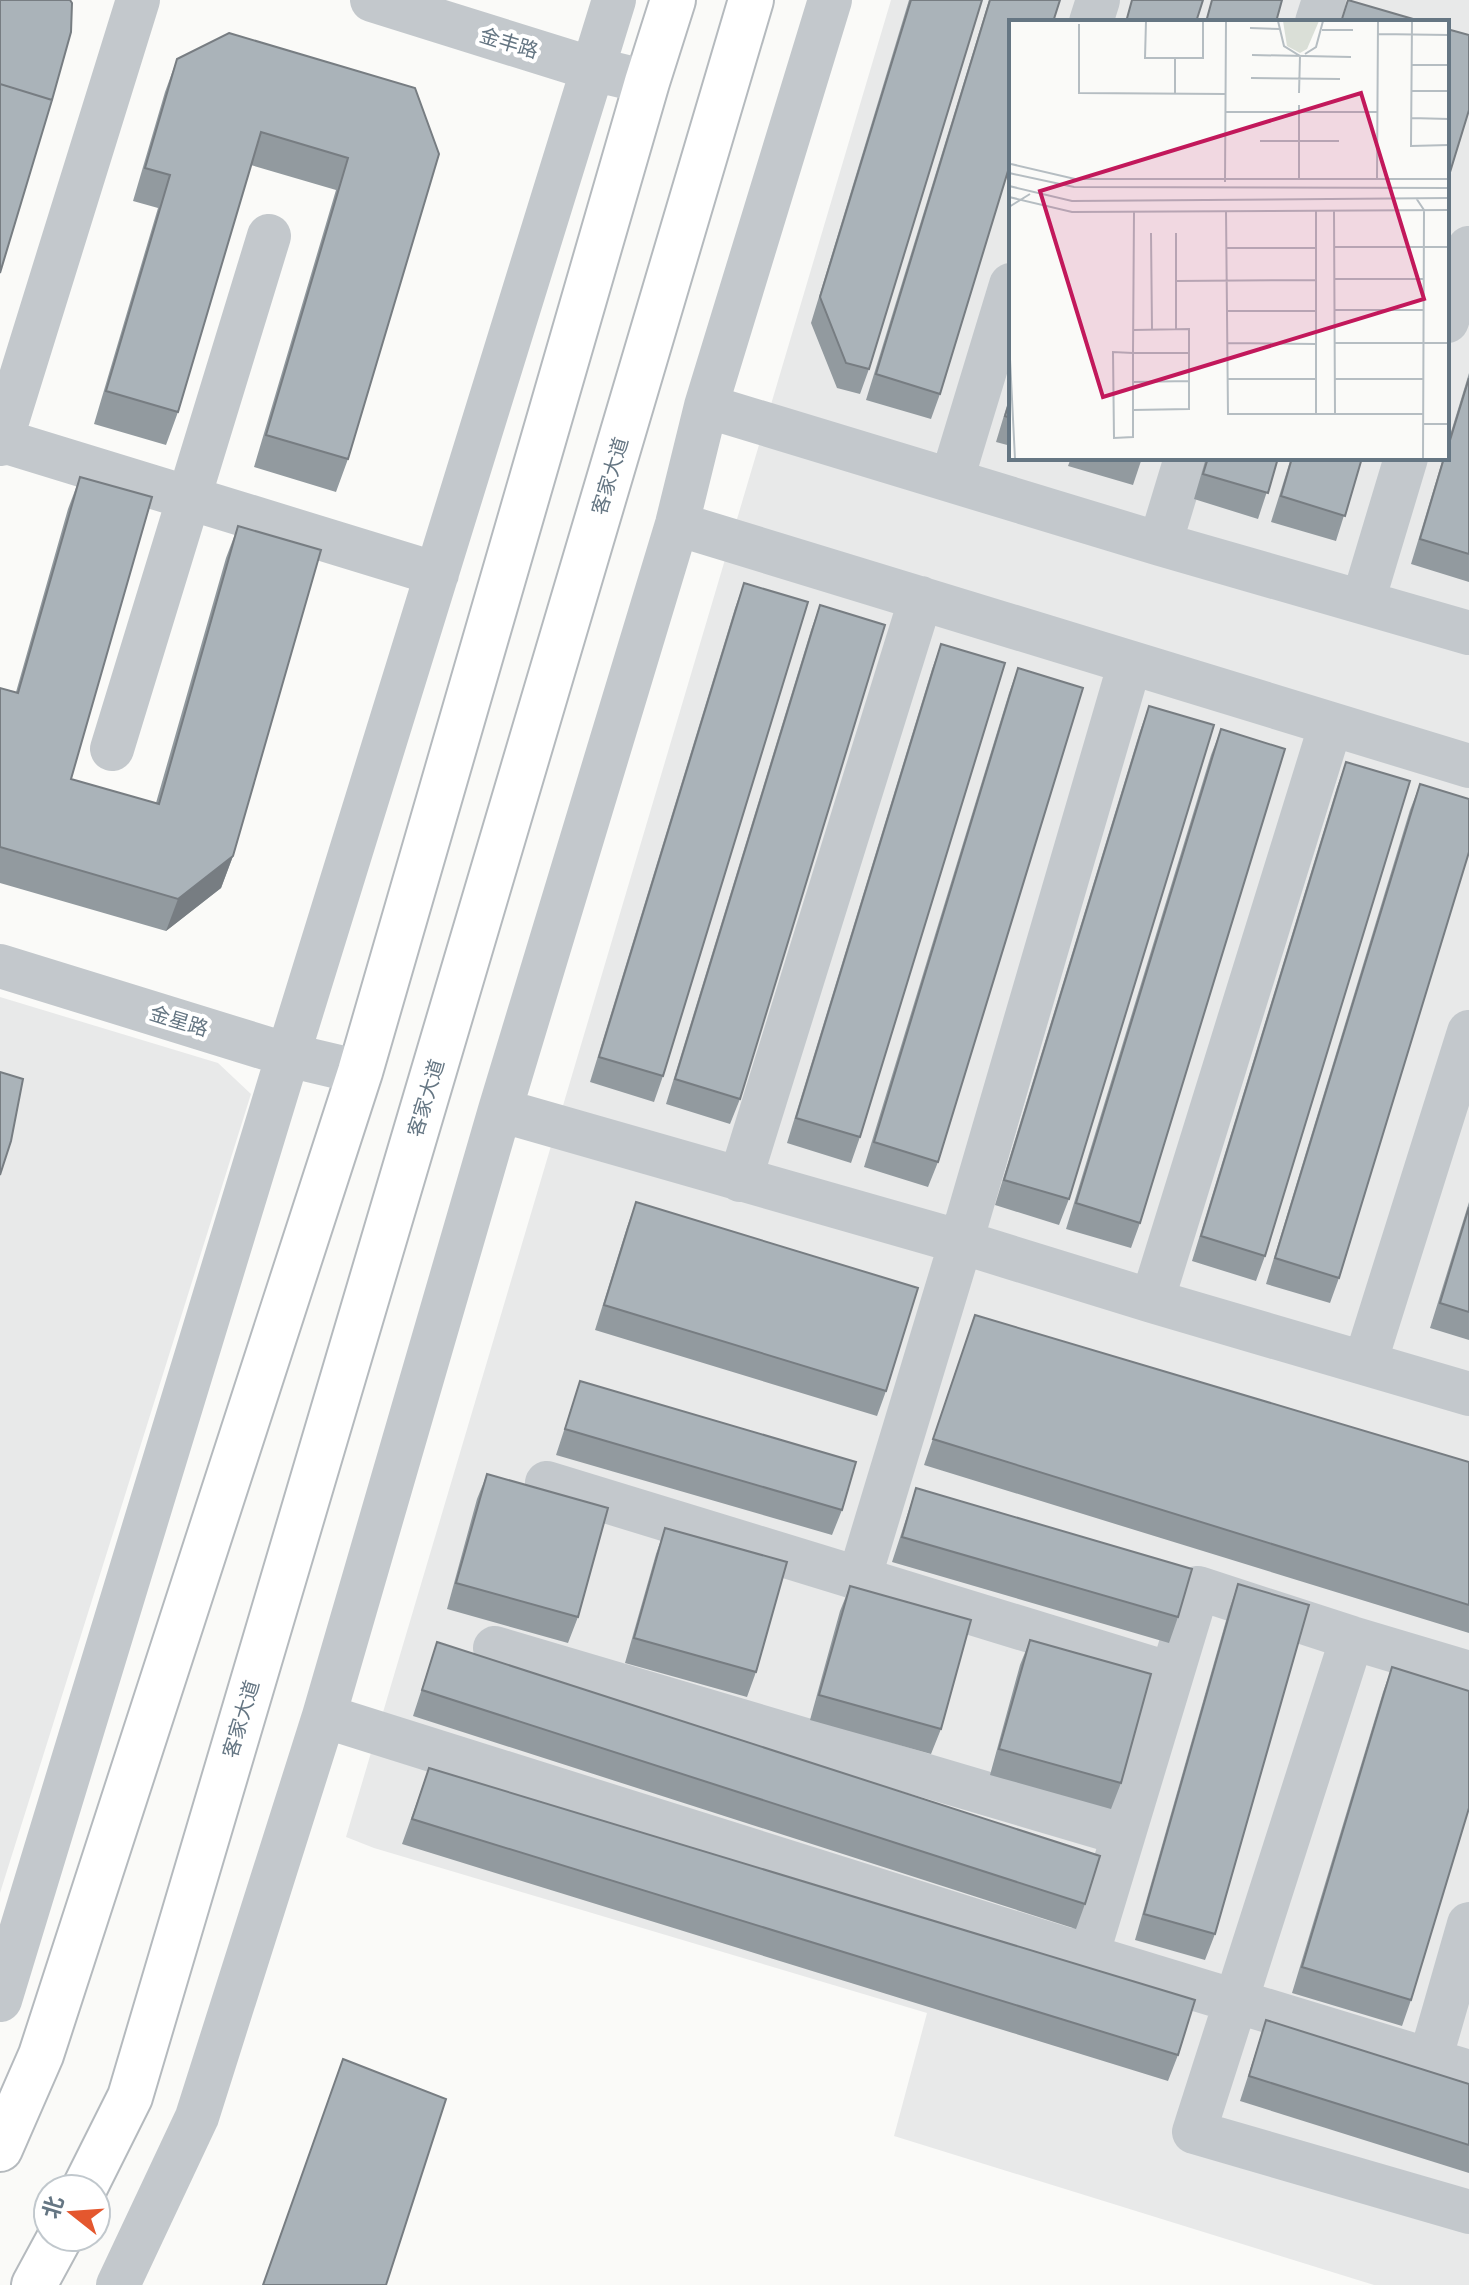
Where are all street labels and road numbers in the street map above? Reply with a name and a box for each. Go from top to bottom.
street label: 金丰路 [477,23,541,63]
street label: 客家大道 [587,434,633,518]
street label: 金星路 [147,1001,211,1041]
street label: 客家大道 [403,1056,449,1140]
street label: 客家大道 [218,1677,264,1761]

